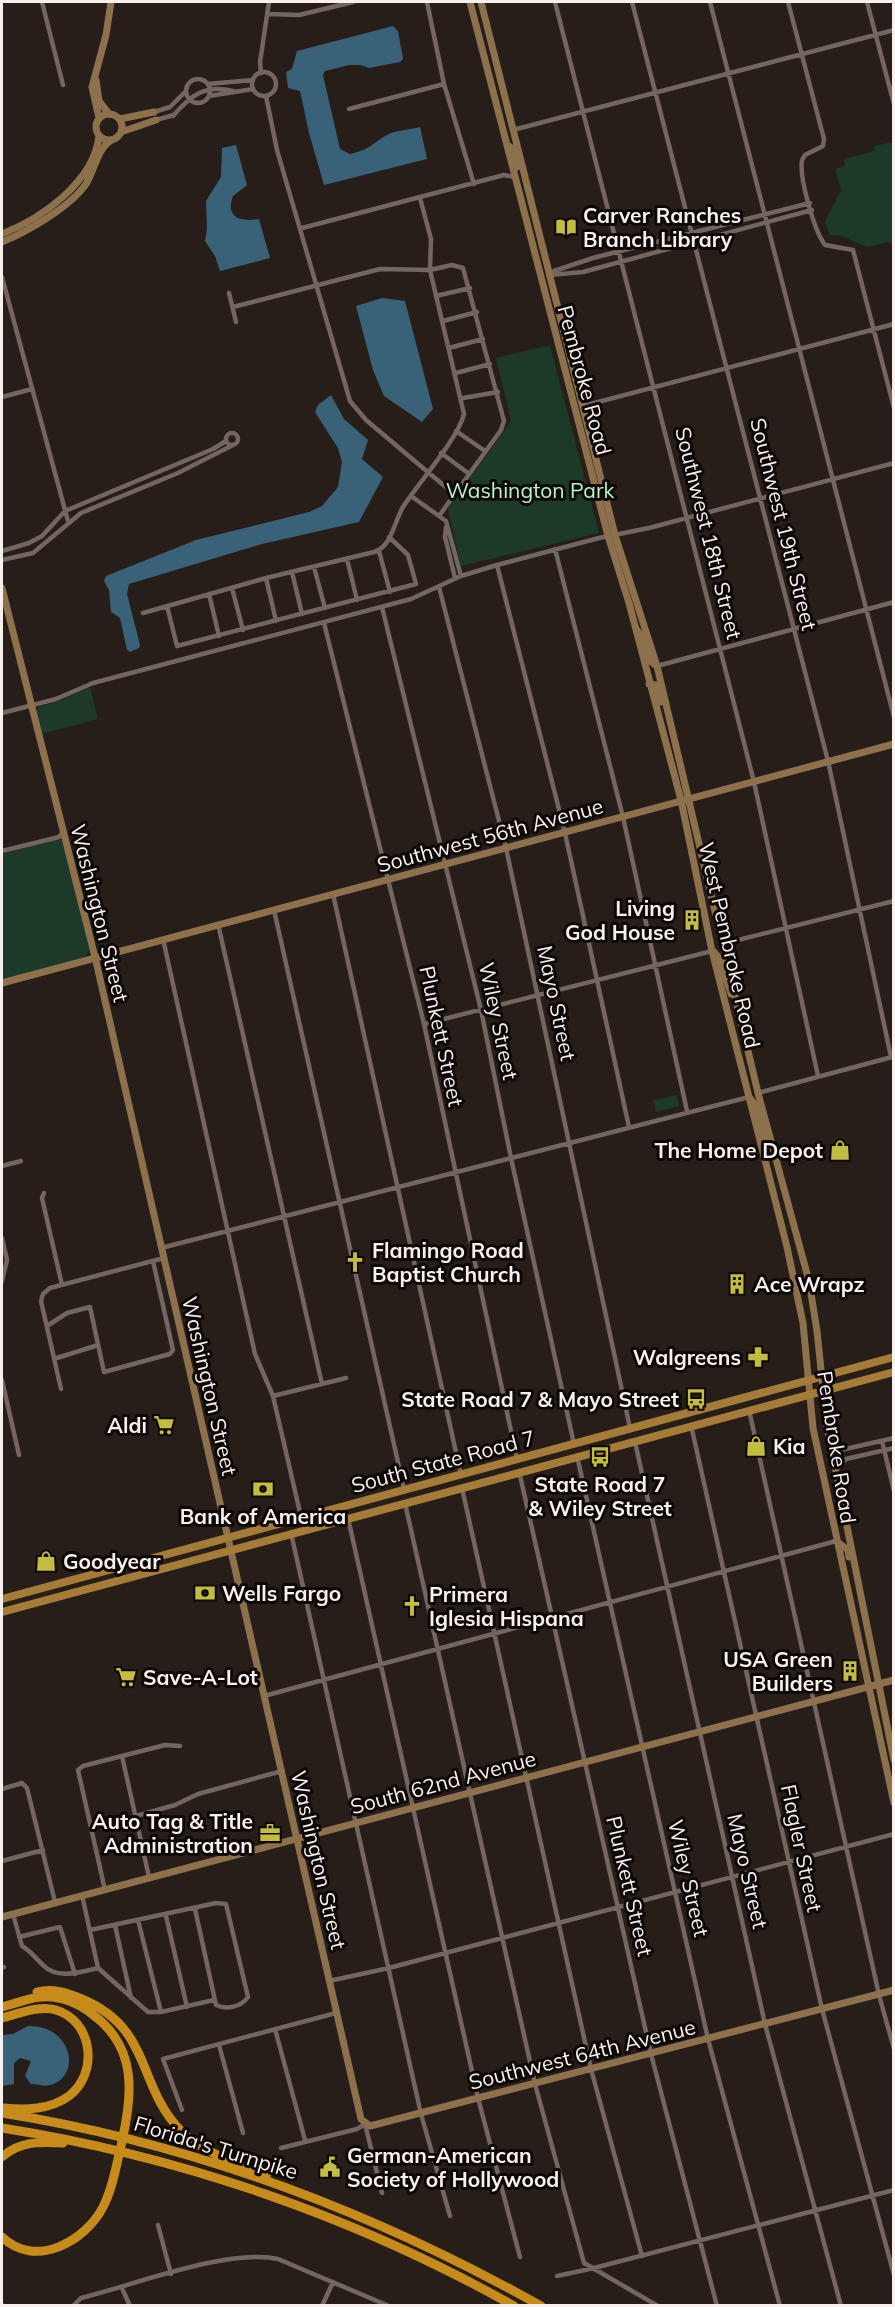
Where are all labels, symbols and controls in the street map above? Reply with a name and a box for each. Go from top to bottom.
place label: Carver Ranches Branch Library [583,202,741,252]
library icon: Carver Ranches Branch Library [554,215,578,239]
street label: Pembroke Road [553,302,617,458]
street label: Southwest 19th Street [745,415,823,633]
street label: Southwest 18th Street [670,424,748,642]
park label: Washington Park [446,477,615,503]
street label: Southwest 56th Avenue [374,792,606,878]
street label: Washington Street [65,821,135,1005]
street label: West Pembroke Road [694,839,766,1051]
place label: Living God House [565,895,675,945]
building icon: Living God House [680,908,704,932]
street label: Mayo Street [532,943,582,1063]
street label: Wiley Street [474,960,524,1082]
street label: Plunkett Street [414,963,470,1109]
place label: The Home Depot [654,1137,823,1163]
shop icon: The Home Depot [828,1138,852,1162]
place label: Flamingo Road Baptist Church [372,1237,524,1287]
church icon: Flamingo Road Baptist Church [343,1250,367,1274]
place label: Ace Wrapz [754,1271,865,1297]
building icon: Ace Wrapz [725,1272,749,1296]
street label: Washington Street [177,1294,243,1478]
place label: Walgreens [633,1344,741,1370]
pharmacy icon: Walgreens [746,1345,770,1369]
street label: Pembroke Road [812,1369,862,1525]
place label: State Road 7 & Mayo Street [401,1386,679,1412]
bus stop icon: State Road 7 & Mayo Street [684,1387,708,1411]
place label: Aldi [107,1412,147,1438]
supermarket icon: Aldi [152,1413,176,1437]
street label: South State Road 7 [348,1424,538,1498]
place label: Kia [773,1433,806,1459]
shop icon: Kia [744,1434,768,1458]
bus stop icon: State Road 7 & Wiley Street [588,1445,612,1469]
place label: State Road 7 & Wiley Street [528,1471,672,1521]
bank icon: Bank of America [251,1477,275,1501]
place label: Bank of America [180,1503,346,1529]
place label: Goodyear [63,1548,161,1574]
shop icon: Goodyear [34,1549,58,1573]
place label: Wells Fargo [222,1580,341,1606]
bank icon: Wells Fargo [193,1581,217,1605]
place label: Primera Iglesia Hispana [429,1581,584,1631]
church icon: Primera Iglesia Hispana [400,1594,424,1618]
place label: USA Green Builders [723,1646,833,1696]
building icon: USA Green Builders [838,1659,862,1683]
place label: Save-A-Lot [143,1664,258,1690]
supermarket icon: Save-A-Lot [114,1665,138,1689]
street label: South 62nd Avenue [347,1745,539,1819]
street label: Washington Street [286,1768,352,1952]
street label: Flagler Street [776,1782,828,1914]
place label: Auto Tag & Title Administration [92,1808,253,1858]
street label: Mayo Street [722,1811,774,1931]
street label: Plunkett Street [601,1813,659,1959]
street label: Wiley Street [663,1817,715,1939]
office icon: Auto Tag & Title Administration [258,1821,282,1845]
street label: Southwest 64th Avenue [466,2013,698,2095]
street label: Florida's Turnpike [131,2110,301,2184]
place label: German-American Society of Hollywood [347,2142,559,2192]
public building icon: German-American Society of Hollywood [318,2155,342,2179]

